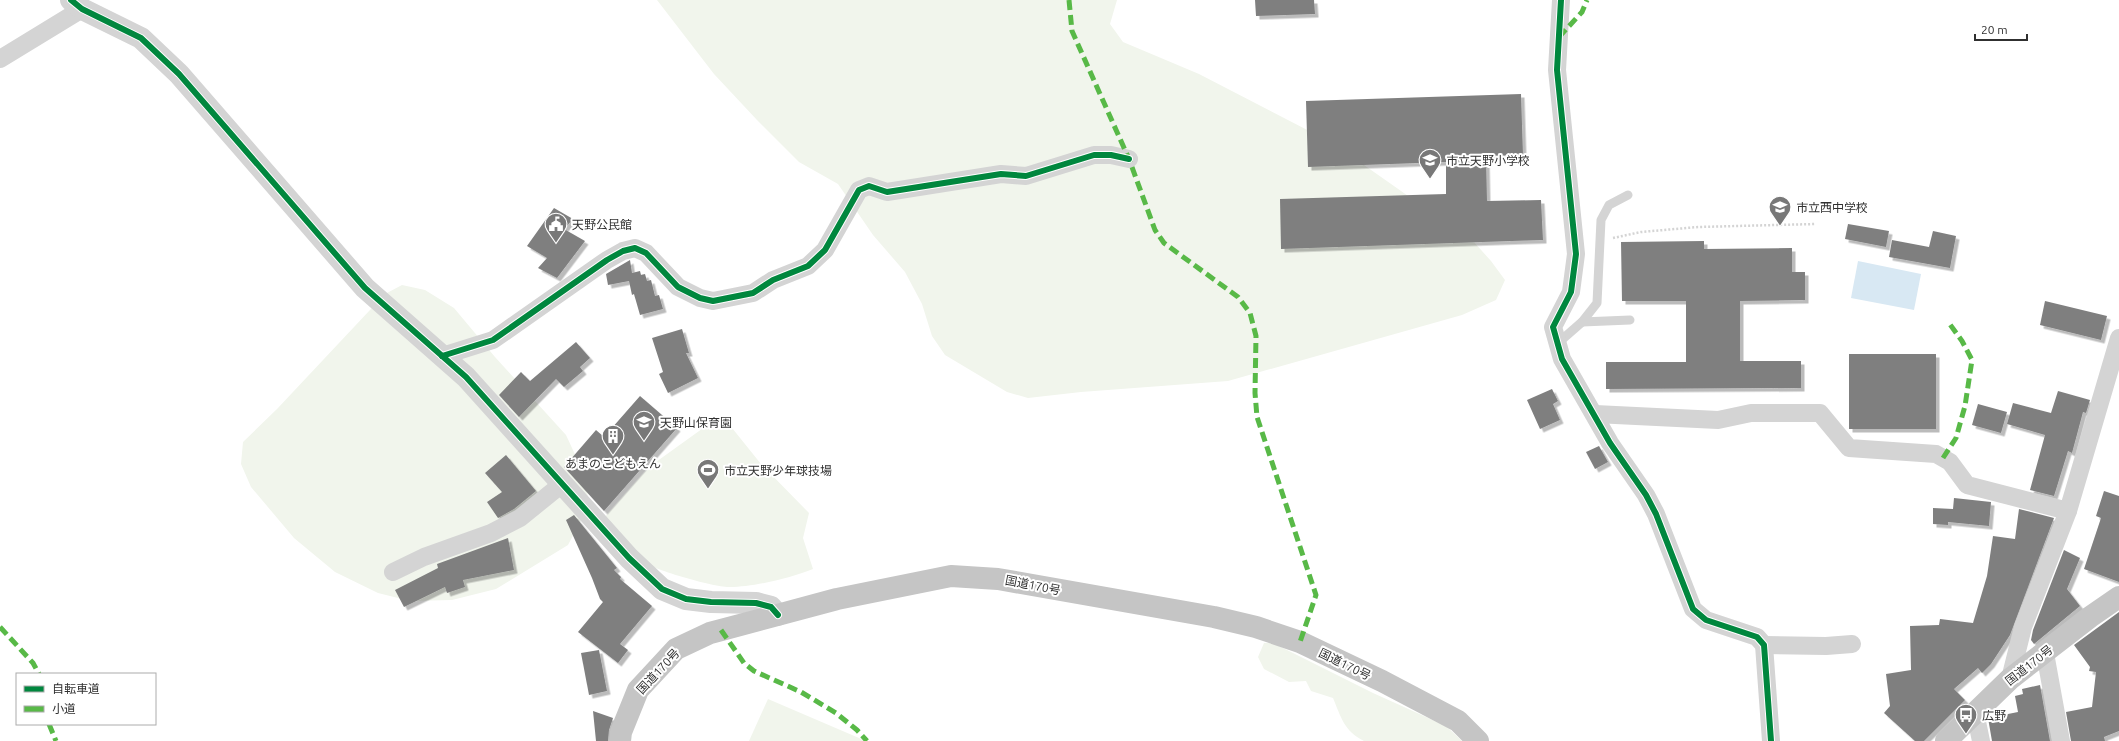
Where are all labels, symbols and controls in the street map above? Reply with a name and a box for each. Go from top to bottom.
scale bar [1975,16,2027,42]
text: 20 m [1981,23,2008,36]
school or university icon: 市立天野小学校 [1417,147,1443,180]
place label: 市立天野小学校 [1446,154,1530,167]
school or university icon: 市立西中学校 [1767,194,1793,227]
place label: 市立西中学校 [1796,201,1868,214]
public building icon: 天野公民館 [543,211,569,244]
place label: 天野公民館 [572,218,632,231]
school or university icon: 天野山保育園 [631,409,657,442]
place label: 天野山保育園 [660,416,732,429]
building icon: あまのこどもえん [600,423,626,456]
place label: あまのこどもえん [565,457,661,470]
sports icon: 市立天野少年球技場 [695,457,721,490]
place label: 市立天野少年球技場 [724,464,832,477]
street label: 国道170号 [1004,573,1062,597]
street label: 国道170号 [2003,643,2055,687]
street label: 国道170号 [634,646,682,696]
street label: 国道170号 [1317,646,1373,682]
legend [16,673,156,725]
text: 自転車道 [52,682,100,695]
text: 小道 [52,702,76,715]
bus stop icon: 広野 [1953,702,1979,735]
place label: 広野 [1982,709,2006,722]

